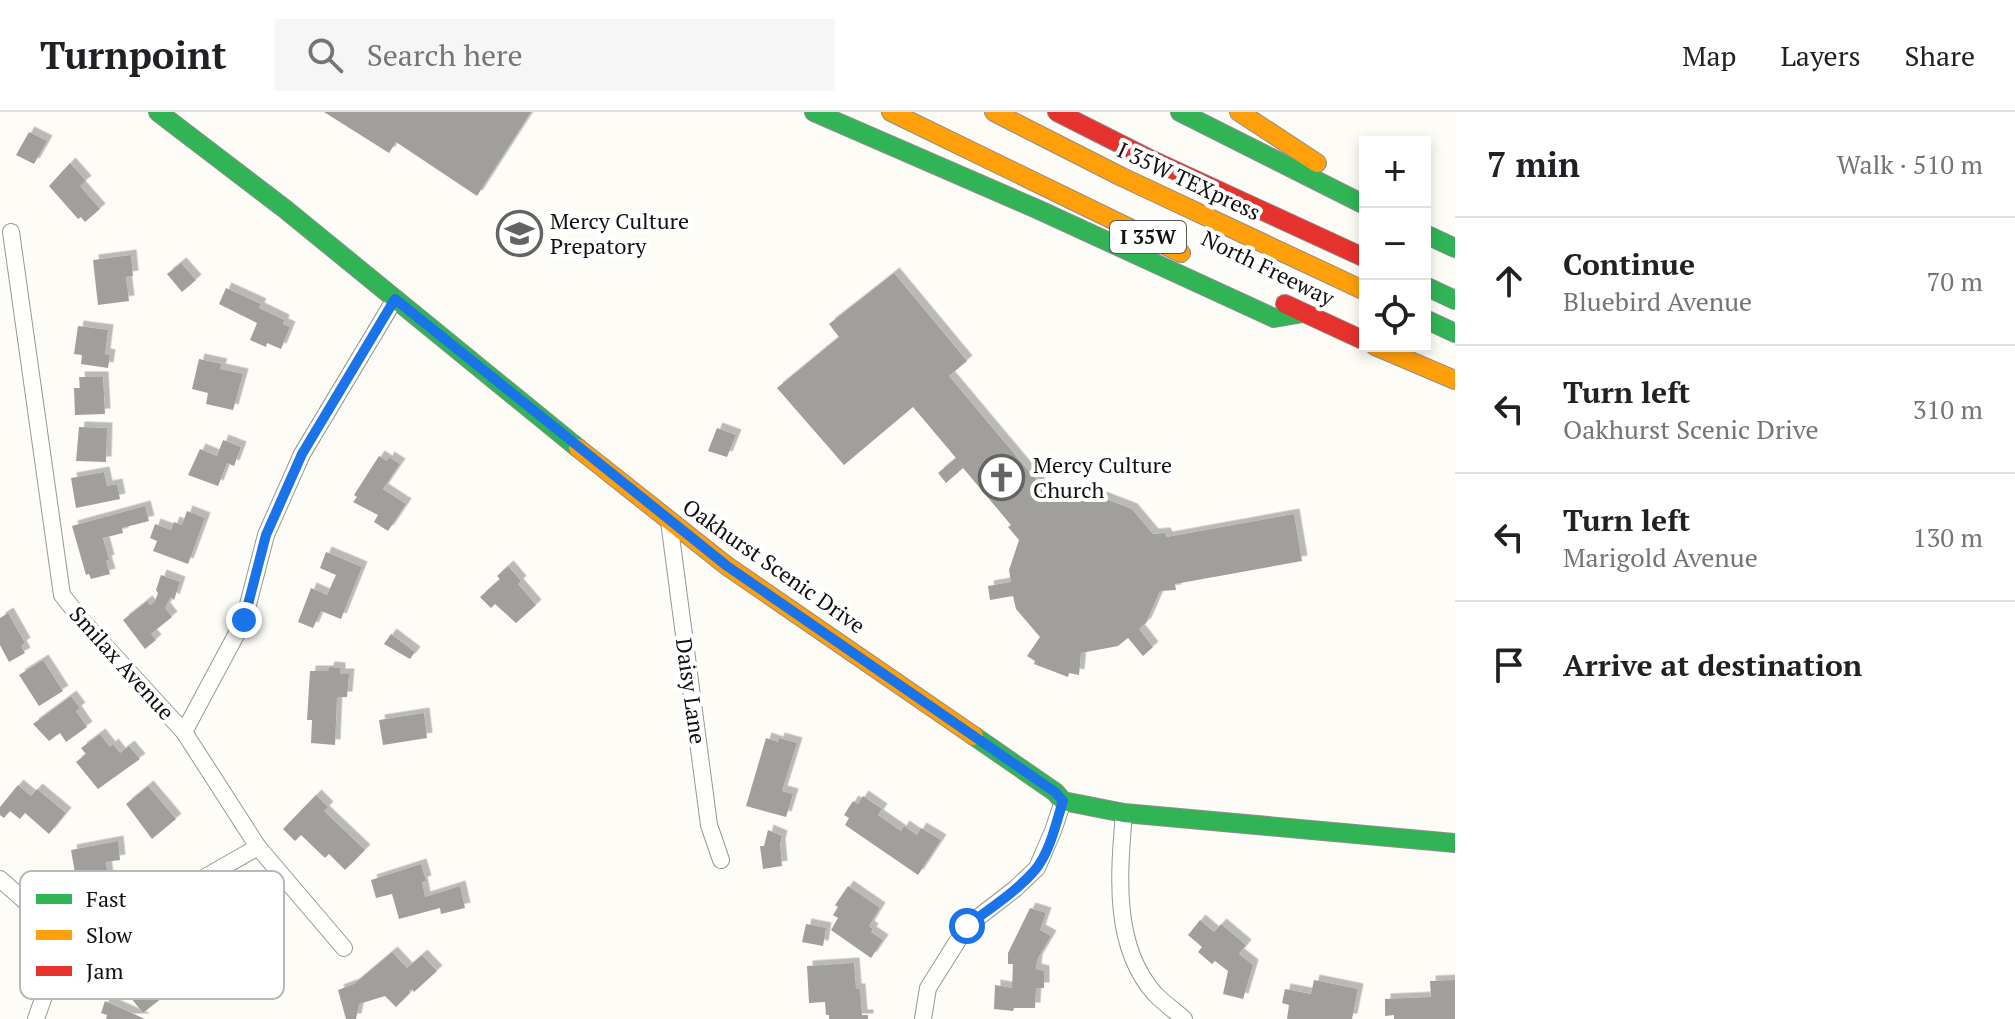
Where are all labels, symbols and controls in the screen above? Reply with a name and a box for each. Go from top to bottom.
search box [275,19,835,91]
text: Turnpoint [40,30,227,80]
icon: search [303,33,347,77]
text: Search here [367,35,523,75]
text: Map [1682,37,1736,74]
text: Layers [1780,37,1861,74]
text: Share [1905,37,1975,74]
street label: I 35W TEXpress [1113,135,1265,226]
map controls [1359,136,1431,352]
button: + [1359,136,1431,208]
text: 7 min [1487,142,1580,187]
text: Walk · 510 m [1837,147,1983,181]
place label: Mercy Culture Prepatory [550,206,689,260]
button: − [1359,208,1431,280]
school or university icon: Mercy Culture Prepatory [495,210,543,258]
road number: I 35W [1110,221,1186,253]
street label: North Freeway [1197,223,1340,313]
text: Continue [1563,244,1695,284]
icon: ahead [1487,259,1531,303]
text: 70 m [1927,264,1983,298]
button: locate [1359,280,1431,352]
text: Bluebird Avenue [1563,284,1752,318]
text: Turn left [1563,372,1690,412]
icon: left [1487,387,1531,431]
text: 310 m [1913,392,1983,426]
text: Oakhurst Scenic Drive [1563,412,1819,446]
place label: Mercy Culture Church [1033,450,1172,504]
church icon: Mercy Culture Church [978,454,1026,502]
street label: Oakhurst Scenic Drive [677,492,871,639]
text: Turn left [1563,500,1690,540]
icon: left [1487,515,1531,559]
text: 130 m [1913,520,1983,554]
text: Marigold Avenue [1563,540,1758,574]
street label: Smilax Avenue [64,600,181,726]
route end [226,602,262,638]
street label: Daisy Lane [670,636,713,746]
icon: arrive [1487,643,1531,687]
text: Arrive at destination [1563,645,1862,685]
legend [20,871,284,999]
text: Fast [86,884,127,913]
route start [949,908,985,944]
text: Slow [86,920,133,949]
text: Jam [86,956,124,985]

